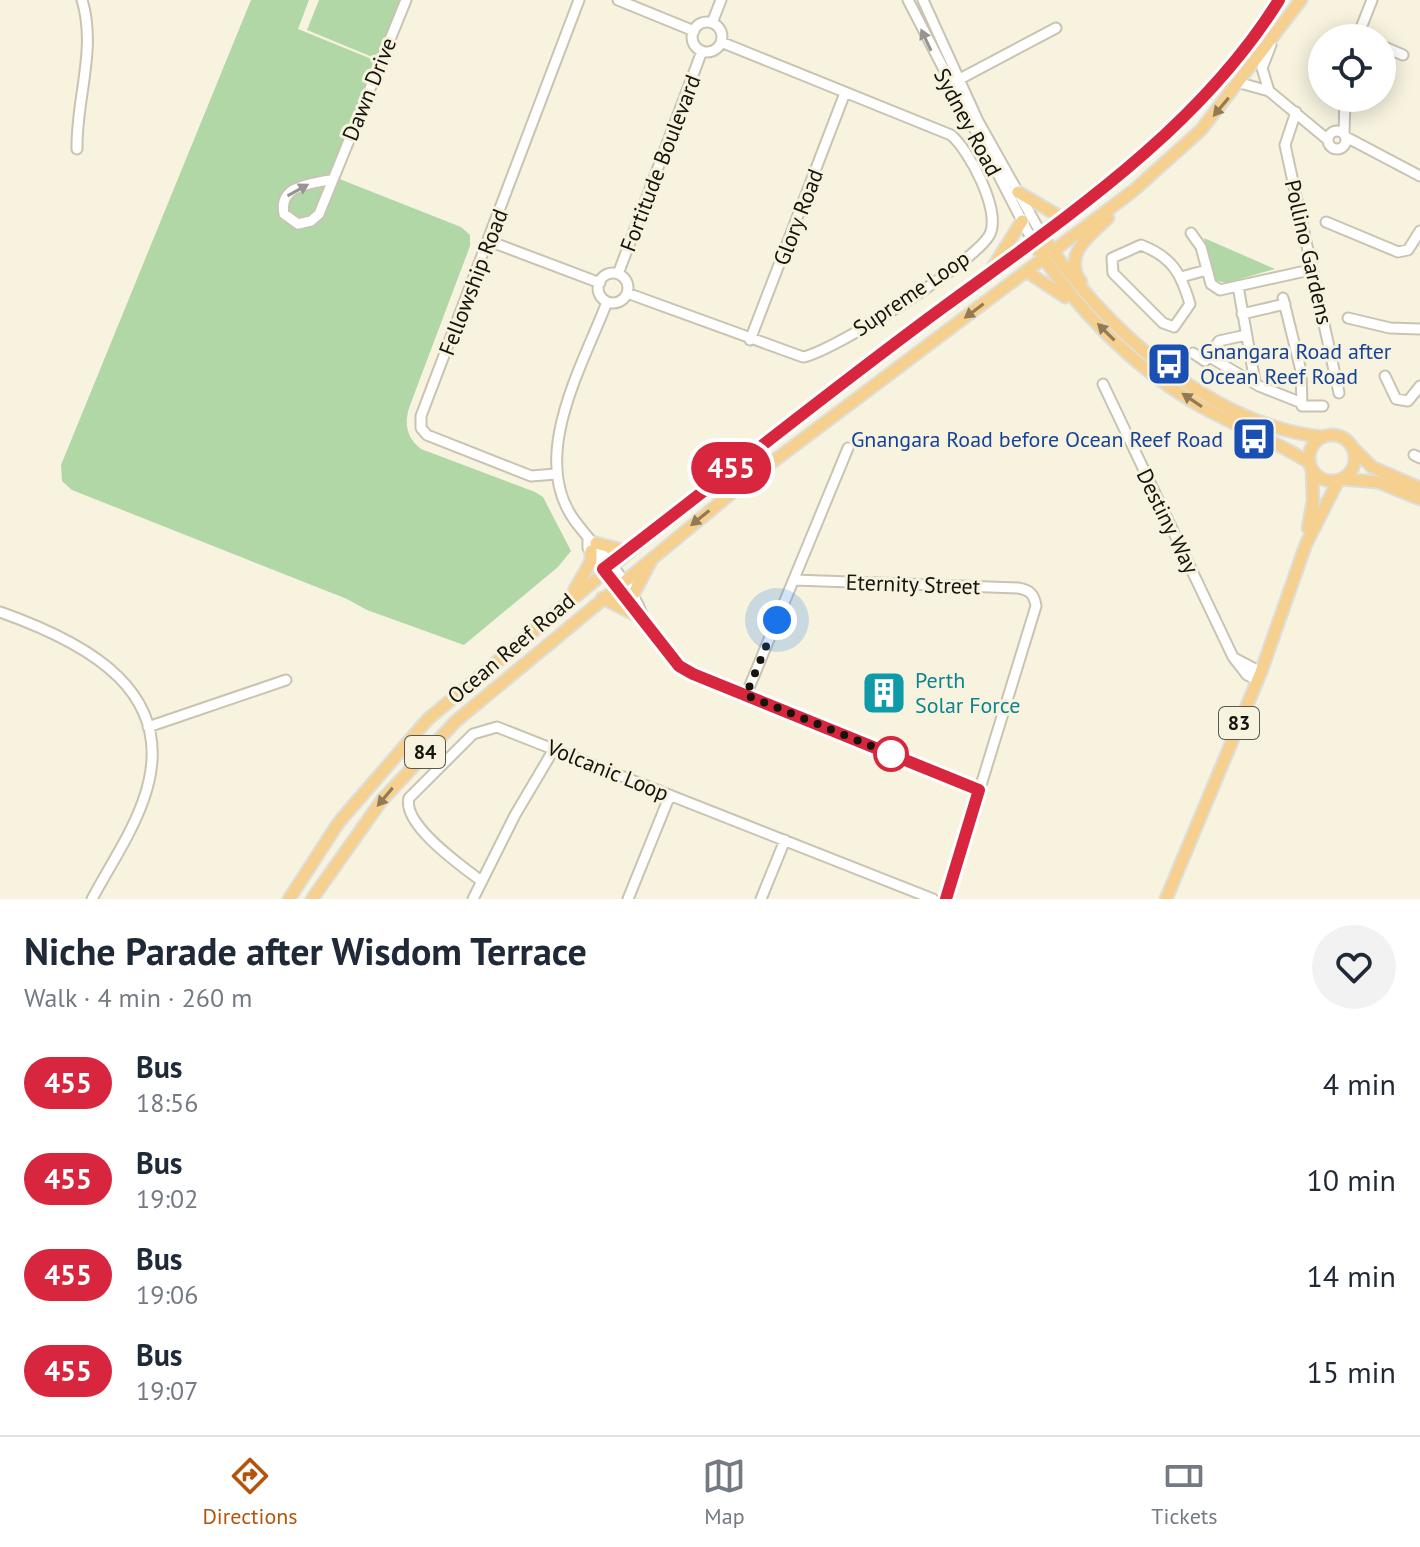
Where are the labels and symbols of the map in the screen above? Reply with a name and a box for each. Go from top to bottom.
one-way arrow [919,28,933,51]
street label: Dawn Drive [336,33,402,145]
street label: Sydney Road [928,63,1008,181]
street label: Fortitude Boulevard [613,71,707,255]
one-way arrow [1213,97,1230,117]
street label: Glory Road [767,165,829,269]
street label: Pollino Gardens [1279,177,1339,327]
one-way arrow [287,183,309,197]
street label: Fellowship Road [432,205,514,359]
street label: Supreme Loop [847,244,975,342]
one-way arrow [964,302,984,318]
one-way arrow [1097,323,1116,342]
place label: Gnangara Road after Ocean Reef Road [1200,337,1392,390]
bus stop icon: Gnangara Road after Ocean Reef Road [1145,340,1193,388]
one-way arrow [1181,393,1203,407]
bus stop icon: Gnangara Road before Ocean Reef Road [1230,415,1278,463]
place label: Gnangara Road before Ocean Reef Road [851,425,1223,453]
line badge: 455 [685,442,777,494]
street label: Destiny Way [1131,464,1206,579]
one-way arrow [690,509,710,526]
street label: Eternity Street [845,568,981,600]
street label: Ocean Reef Road [441,586,581,710]
your location [757,600,797,640]
place label: Perth Solar Force [915,666,1020,719]
building icon: Perth Solar Force [860,669,908,717]
road number: 83 [1219,707,1259,739]
street label: Volcanic Loop [542,732,673,807]
road number: 84 [405,736,445,768]
unlabelled marker [874,737,908,771]
one-way arrow [377,786,394,806]

